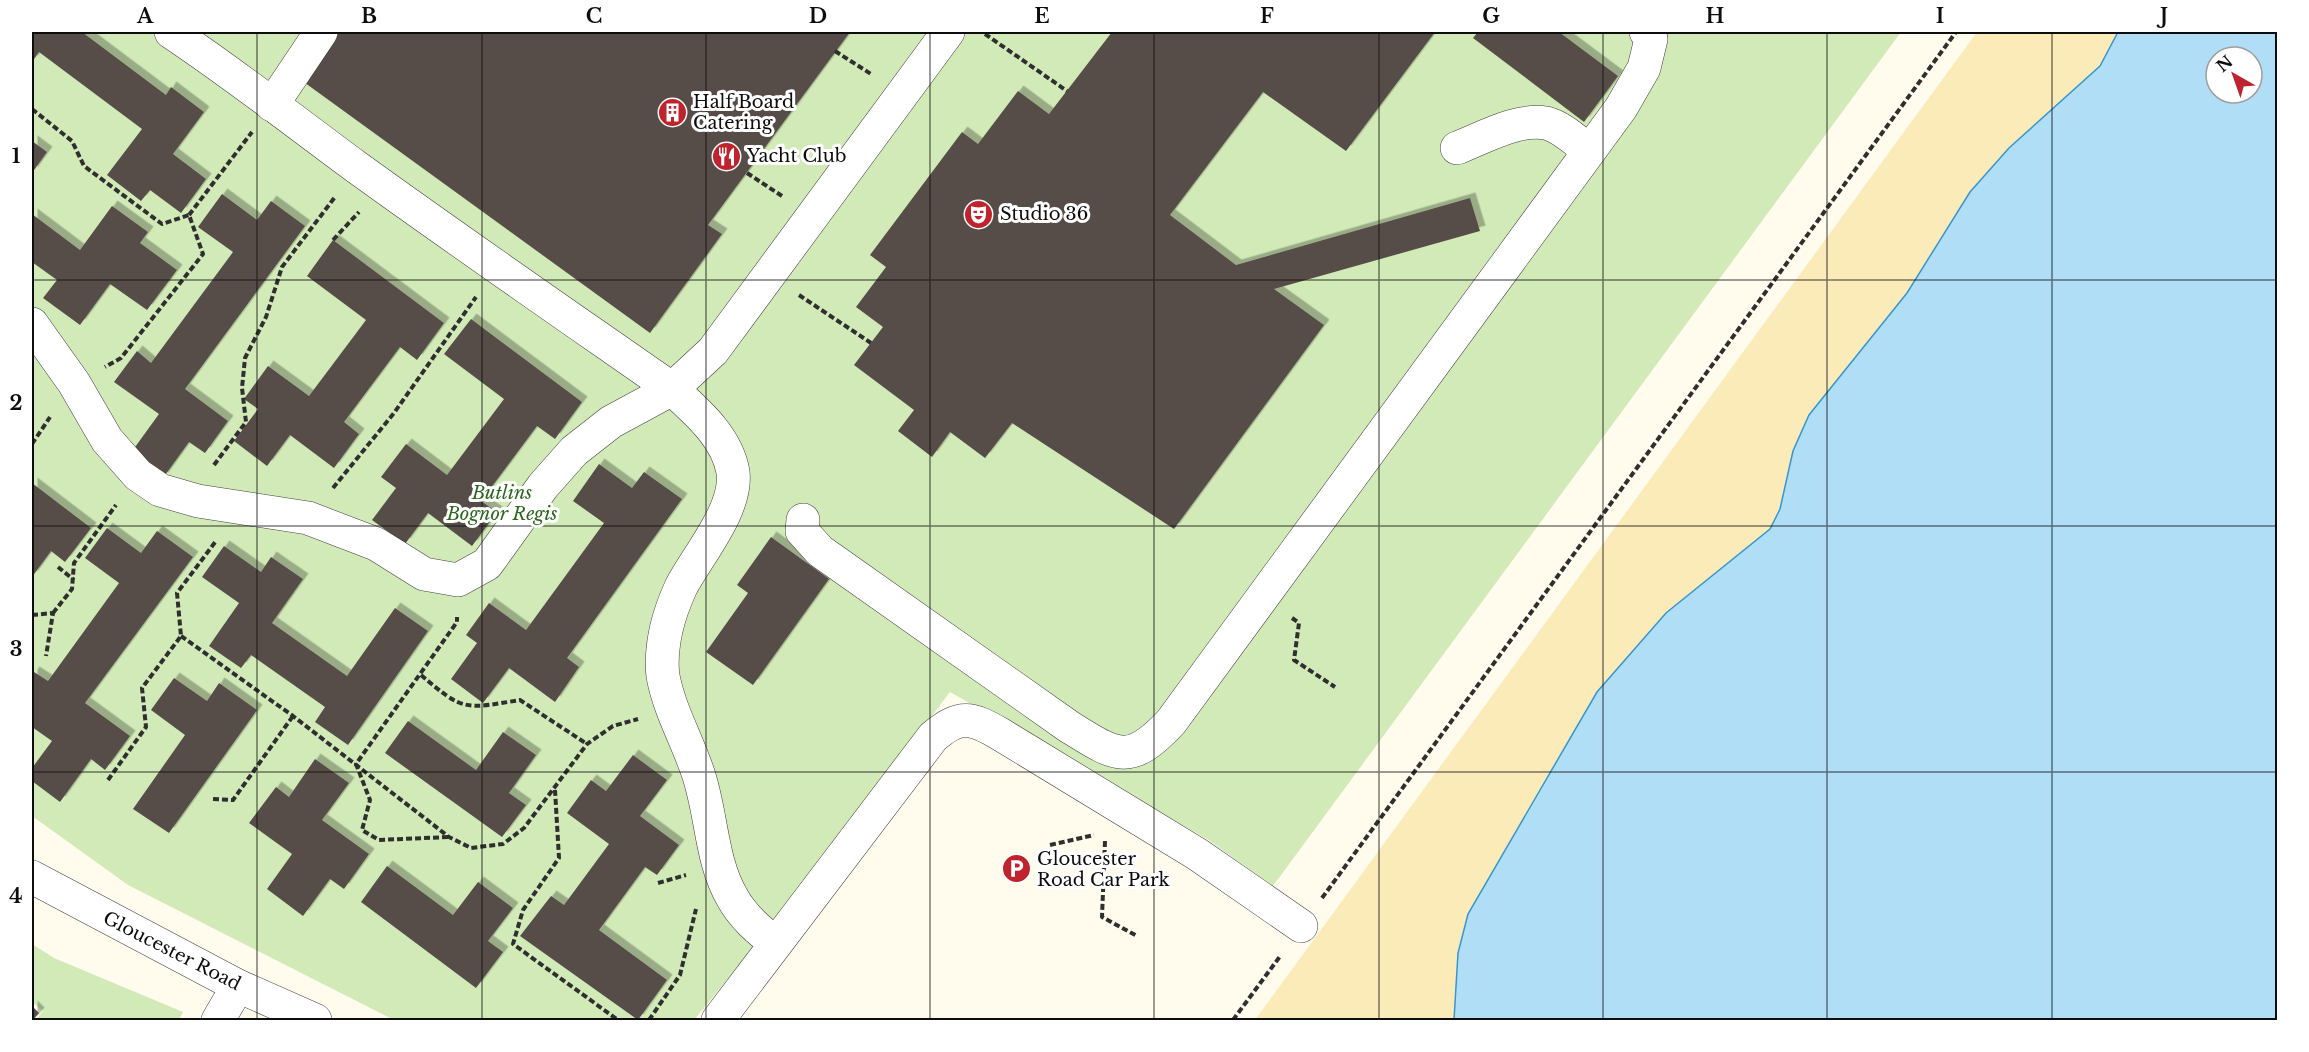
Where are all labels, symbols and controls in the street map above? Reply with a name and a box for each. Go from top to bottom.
text: A [136,4,154,28]
text: B [361,4,377,28]
text: C [586,4,602,28]
text: D [809,4,827,28]
text: E [1034,4,1050,28]
text: F [1260,4,1274,28]
text: G [1482,4,1500,28]
text: H [1706,4,1725,28]
text: I [1936,4,1944,28]
text: J [2156,4,2168,28]
north arrow [2204,45,2264,105]
text: N [2212,51,2237,76]
place label: Half Board Catering [693,91,794,134]
building icon: Half Board Catering [656,96,688,128]
restaurant icon: Yacht Club [710,140,742,172]
text: 1 [12,144,21,168]
place label: Yacht Club [746,145,847,167]
theatre icon: Studio 36 [963,198,995,230]
place label: Studio 36 [1000,203,1088,225]
text: 2 [9,391,23,415]
park label: Butlins Bognor Regis [446,482,557,525]
text: 3 [10,637,22,661]
place label: Gloucester Road Car Park [1037,848,1170,891]
parking icon: Gloucester Road Car Park [1000,853,1032,885]
text: 4 [9,884,23,908]
street label: Gloucester Road [99,907,245,995]

